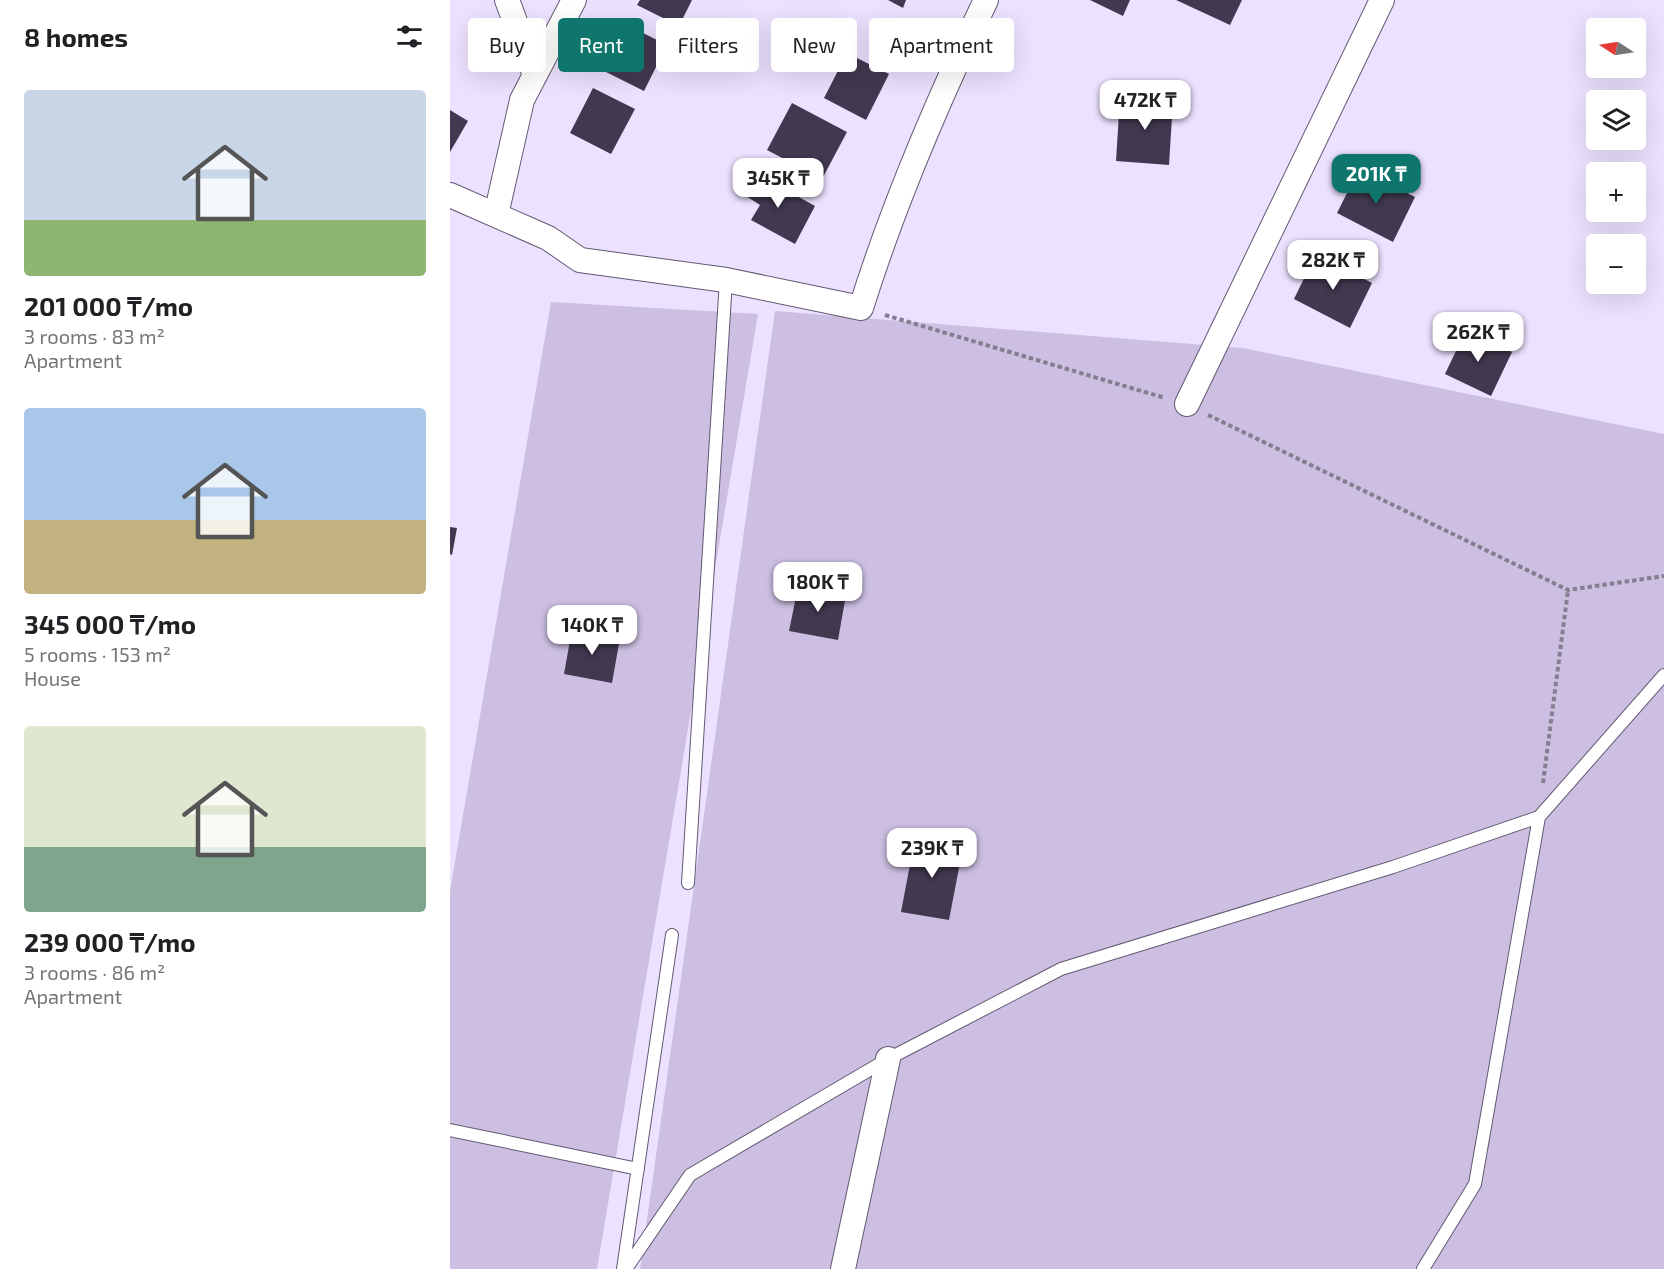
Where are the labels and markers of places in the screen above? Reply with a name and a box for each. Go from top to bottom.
pin: 472K ₸ [1096,80,1194,131]
pin: 201K ₸ [1327,154,1425,205]
pin: 345K ₸ [729,158,827,209]
pin: 282K ₸ [1284,240,1382,291]
pin: 262K ₸ [1429,312,1527,363]
pin: 180K ₸ [769,562,867,613]
pin: 140K ₸ [543,605,641,656]
pin: 239K ₸ [883,828,981,879]

